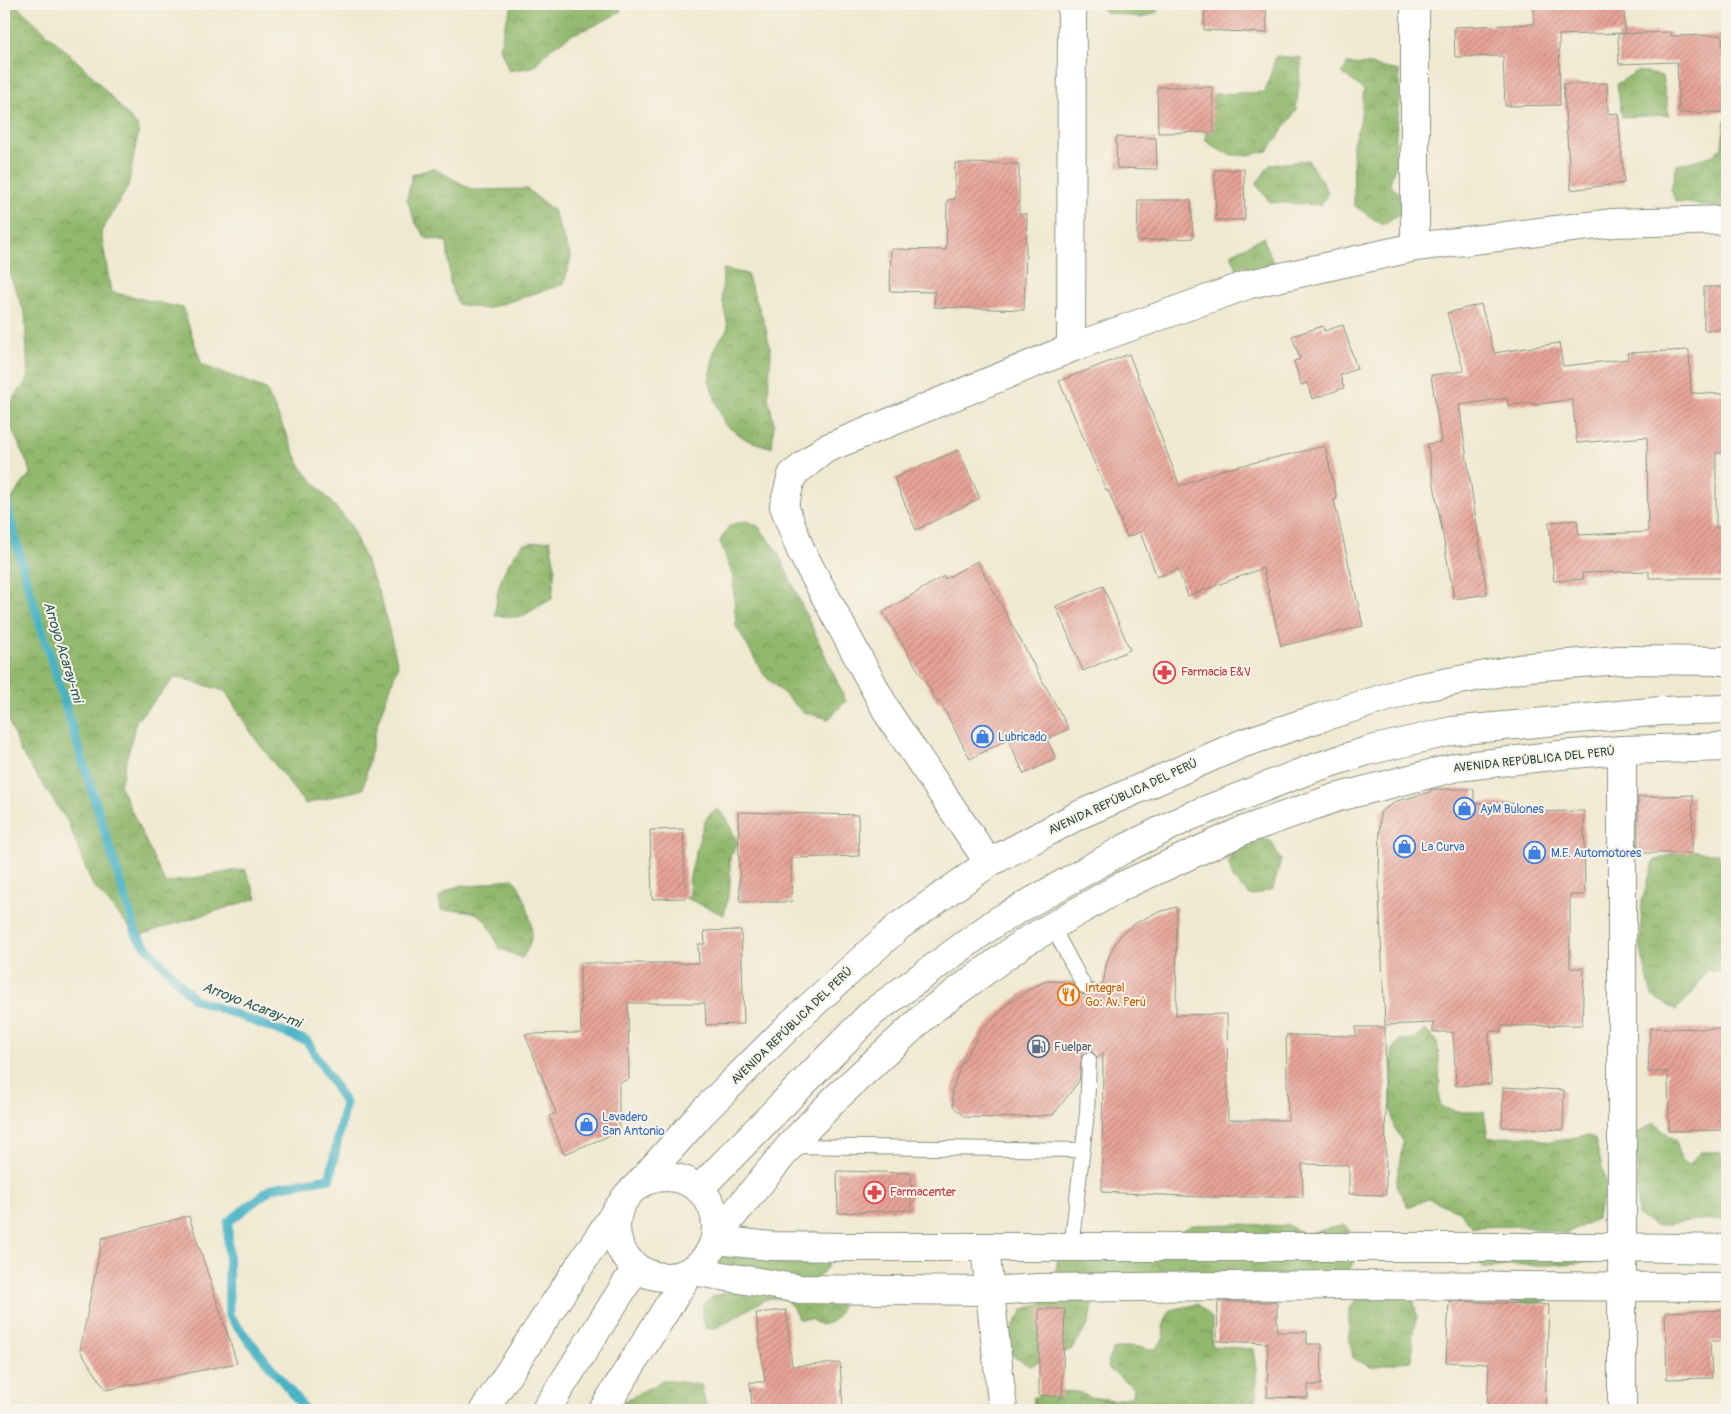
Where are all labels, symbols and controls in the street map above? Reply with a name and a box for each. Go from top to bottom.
water label: Arroyo Acaray-mi [40,600,87,707]
pharmacy icon: Farmacia E&V [1153,660,1177,684]
place label: Farmacia E&V [1181,665,1251,680]
shop icon: Lubricado [970,725,994,749]
place label: Lubricado [998,730,1047,745]
street label: AVENIDA REPÚBLICA DEL PERÚ [1452,743,1616,776]
street label: AVENIDA REPÚBLICA DEL PERÚ [1046,755,1200,838]
shop icon: AyM Bulones [1452,797,1476,821]
place label: AyM Bulones [1480,802,1544,817]
shop icon: La Curva [1393,835,1417,859]
place label: La Curva [1421,840,1465,855]
shop icon: M.E. Automotores [1523,841,1547,865]
place label: M.E. Automotores [1551,846,1642,861]
street label: AVENIDA REPÚBLICA DEL PERÚ [728,963,856,1088]
water label: Arroyo Acaray-mi [200,978,306,1032]
place label: Integral Go: Av. Perú [1085,981,1146,1010]
restaurant icon: Integral Go: Av. Perú [1057,983,1081,1007]
fuel station icon: Fuelpar [1026,1035,1050,1059]
place label: Fuelpar [1054,1040,1092,1055]
place label: Lavadero San Antonio [602,1110,665,1139]
shop icon: Lavadero San Antonio [574,1112,598,1136]
pharmacy icon: Farmacenter [862,1180,886,1204]
place label: Farmacenter [890,1185,957,1200]

